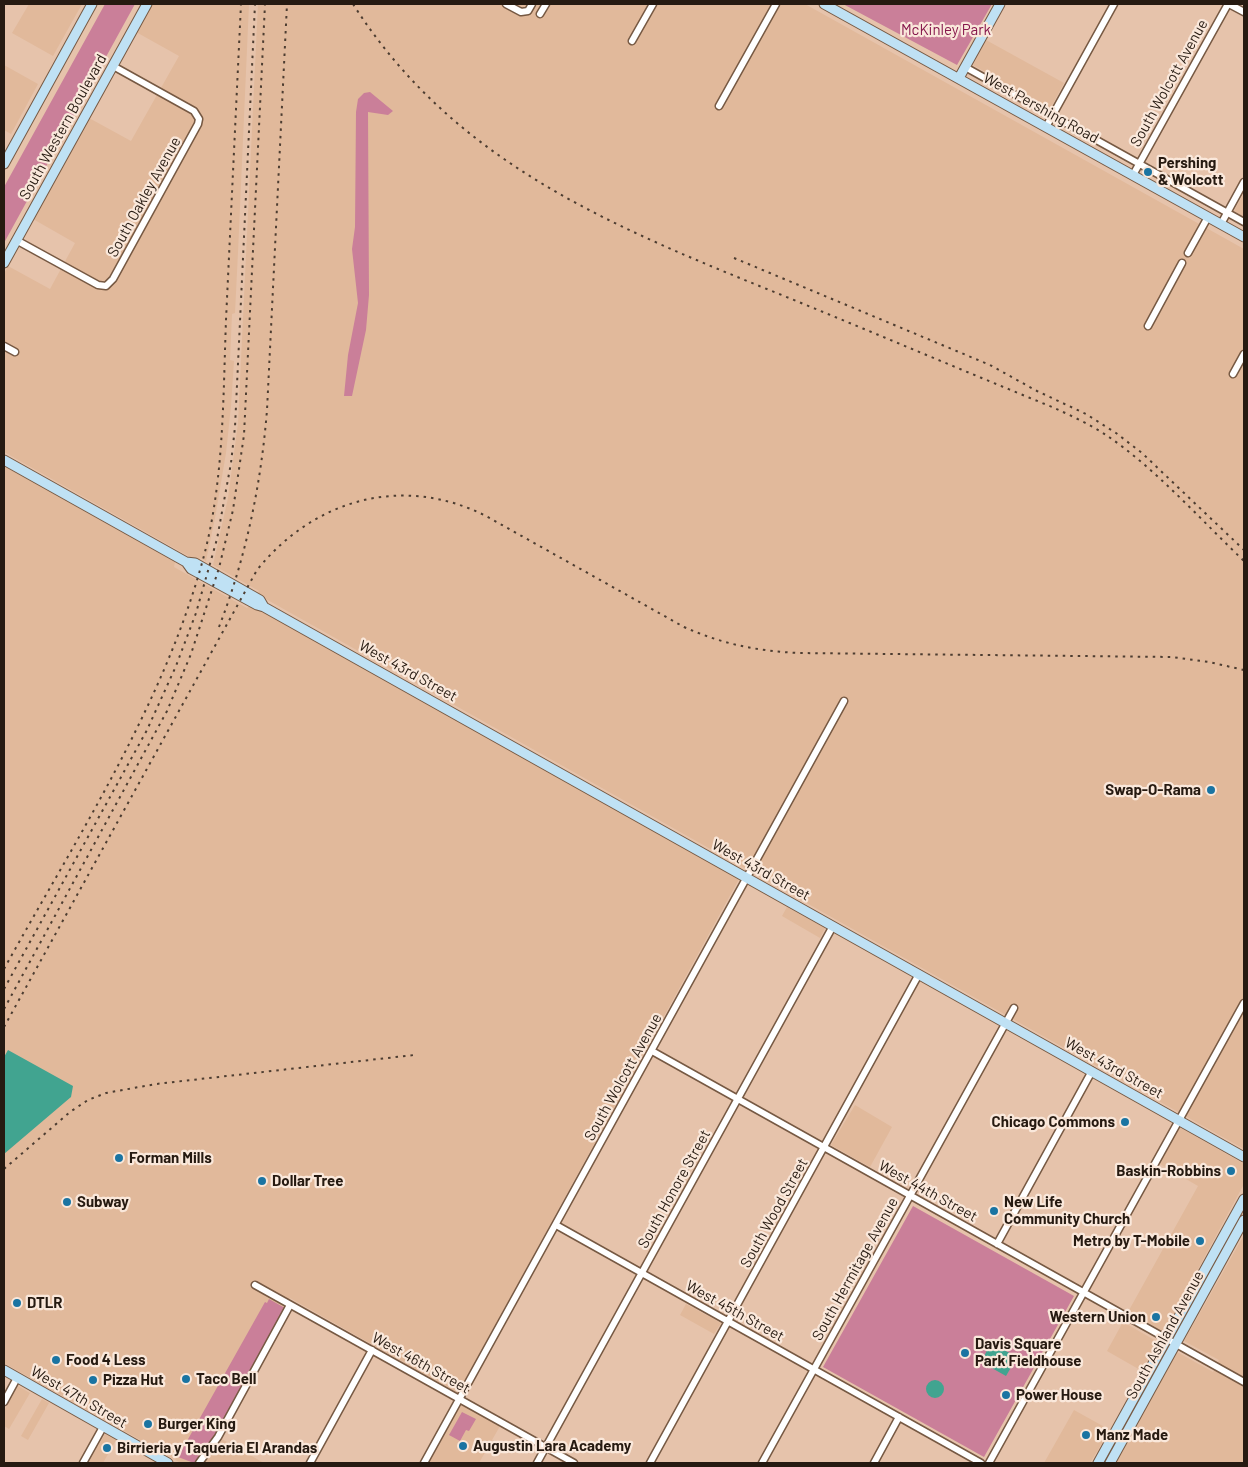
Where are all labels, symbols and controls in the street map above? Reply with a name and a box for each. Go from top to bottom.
street label: South Wolcott Avenue [1126,16,1212,150]
park label: McKinley Park [901,21,991,39]
street label: South Western Boulevard [15,51,111,203]
street label: West Pershing Road [980,69,1102,147]
street label: South Oakley Avenue [103,134,185,260]
place label: Pershing & Wolcott [1158,154,1223,189]
marker: Pershing & Wolcott [1142,166,1154,178]
street label: West 43rd Street [356,637,460,705]
place label: Swap-O-Rama [1105,781,1201,799]
marker: Swap-O-Rama [1205,784,1217,796]
street label: West 43rd Street [709,836,813,904]
street label: South Wolcott Avenue [580,1010,666,1144]
street label: West 43rd Street [1062,1034,1166,1102]
place label: Chicago Commons [992,1113,1115,1131]
marker: Chicago Commons [1119,1116,1131,1128]
street label: South Honore Street [634,1126,714,1252]
place label: Forman Mills [129,1149,212,1167]
marker: Forman Mills [113,1152,125,1164]
street label: South Wood Street [736,1155,812,1271]
street label: West 44th Street [876,1156,980,1226]
place label: Baskin-Robbins [1116,1162,1221,1180]
marker: Baskin-Robbins [1225,1165,1237,1177]
place label: Dollar Tree [272,1172,343,1190]
marker: Dollar Tree [256,1175,268,1187]
place label: Subway [77,1193,129,1211]
place label: New Life Community Church [1004,1193,1130,1228]
street label: South Hermitage Avenue [808,1194,902,1344]
marker: Subway [61,1196,73,1208]
marker: New Life Community Church [988,1205,1000,1217]
place label: Metro by T-Mobile [1073,1232,1190,1250]
marker: Metro by T-Mobile [1194,1235,1206,1247]
street label: South Ashland Avenue [1122,1268,1208,1402]
street label: West 45th Street [683,1277,787,1345]
place label: DTLR [27,1294,63,1312]
marker: DTLR [11,1297,23,1309]
place label: Western Union [1049,1308,1146,1326]
marker: Western Union [1150,1311,1162,1323]
street label: West 46th Street [369,1329,473,1397]
place label: Davis Square Park Fieldhouse [975,1335,1081,1370]
marker: Davis Square Park Fieldhouse [959,1347,971,1359]
place label: Food 4 Less [66,1351,145,1369]
marker: Food 4 Less [50,1354,62,1366]
street label: West 47th Street [28,1362,130,1432]
place label: Taco Bell [196,1370,256,1388]
place label: Pizza Hut [103,1371,164,1389]
marker: Taco Bell [180,1373,192,1385]
marker: Pizza Hut [87,1374,99,1386]
place label: Power House [1016,1386,1102,1404]
marker: Power House [1000,1389,1012,1401]
place label: Burger King [158,1415,236,1433]
marker: Burger King [142,1418,154,1430]
place label: Manz Made [1096,1426,1168,1444]
marker: Manz Made [1080,1429,1092,1441]
place label: Augustin Lara Academy [473,1437,631,1455]
place label: Birrieria y Taqueria El Arandas [117,1439,317,1457]
marker: Augustin Lara Academy [457,1440,469,1452]
marker: Birrieria y Taqueria El Arandas [101,1442,113,1454]

